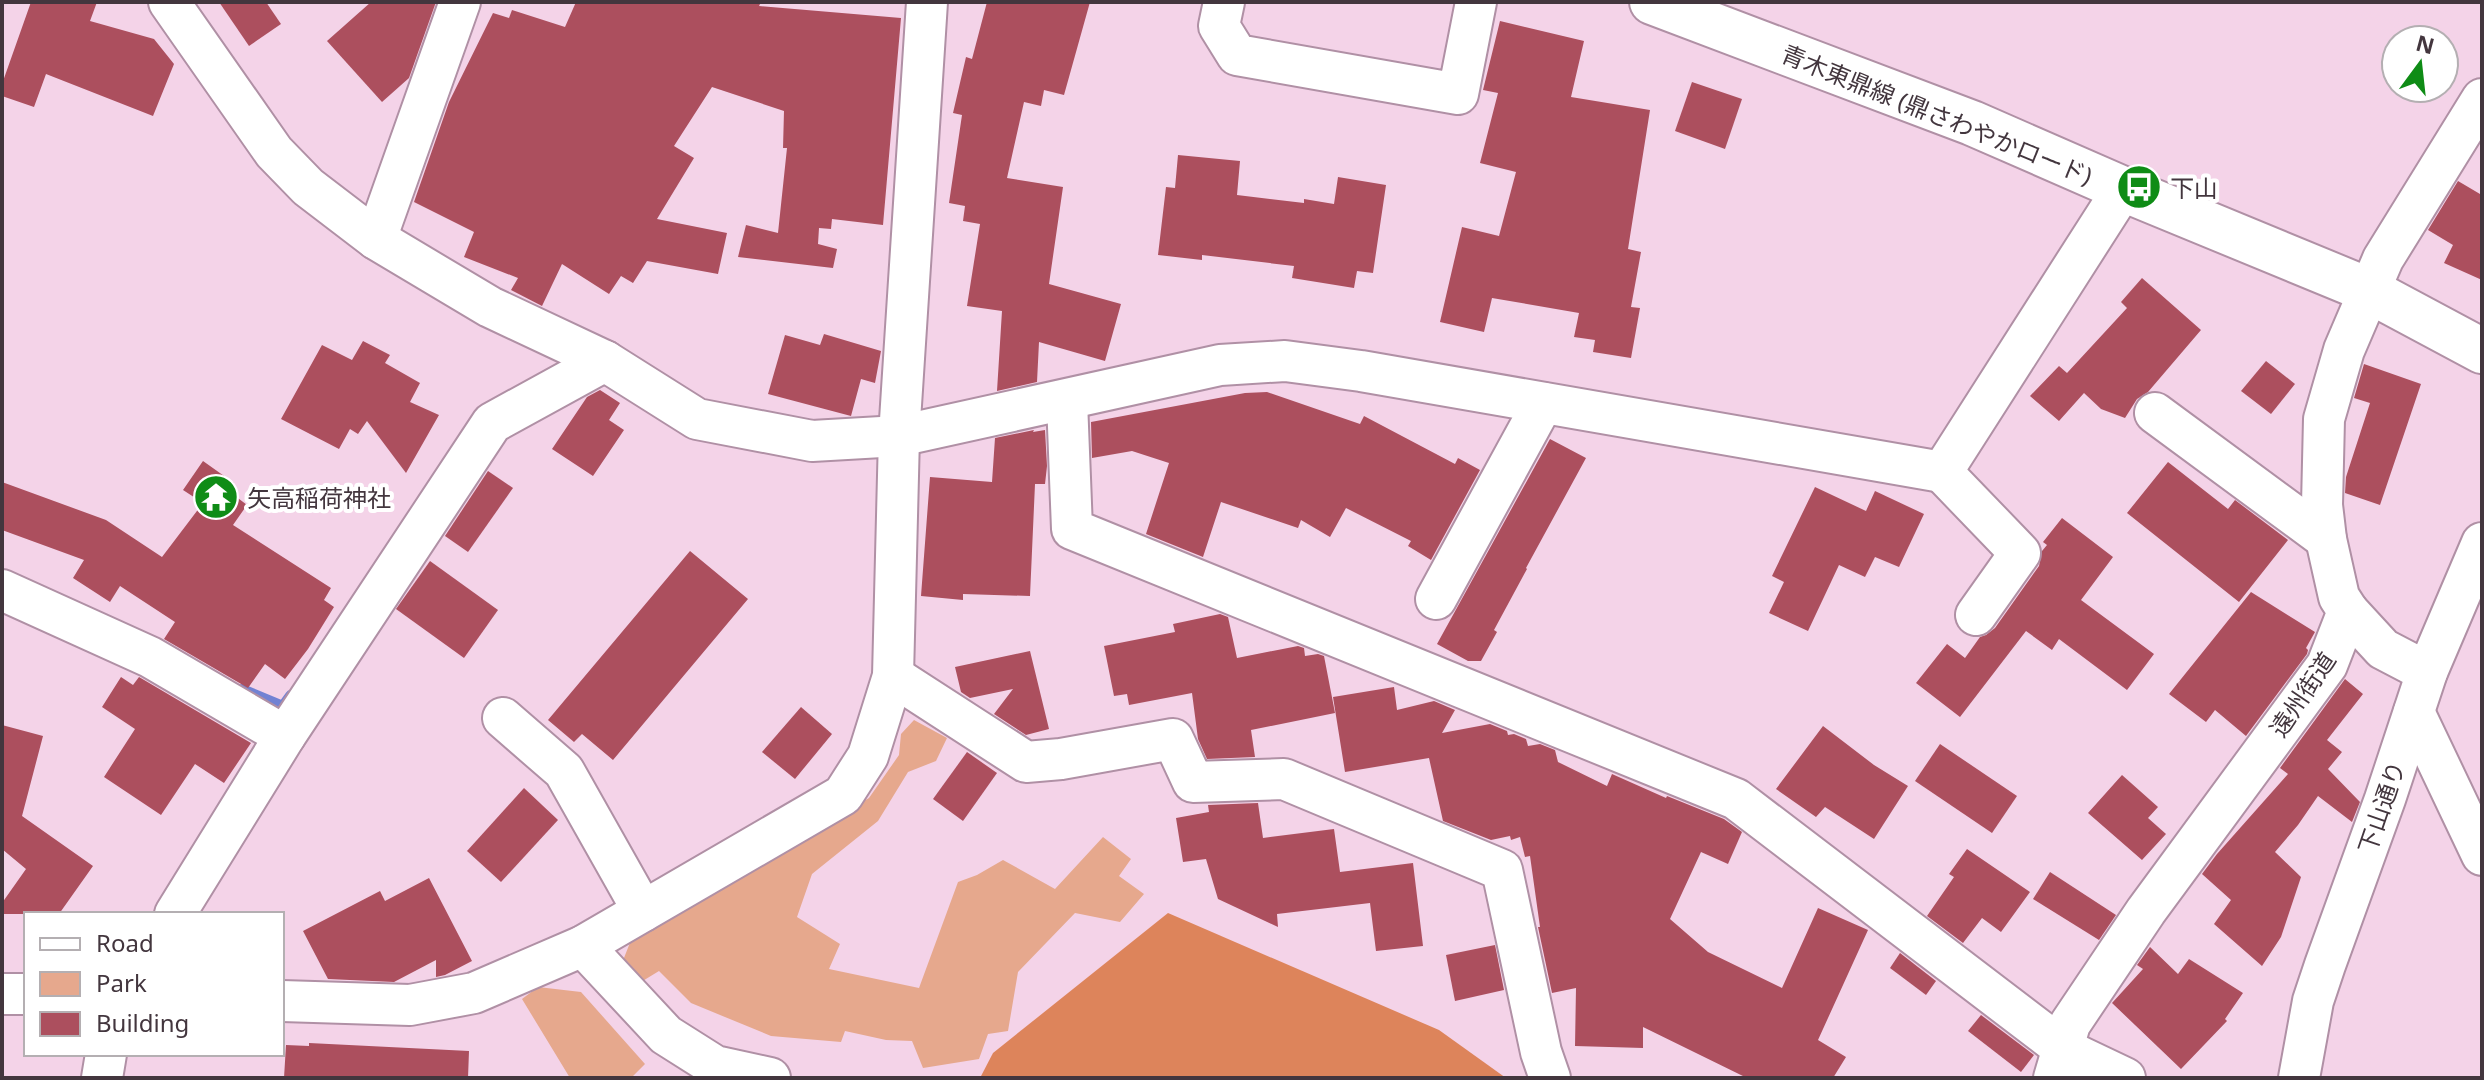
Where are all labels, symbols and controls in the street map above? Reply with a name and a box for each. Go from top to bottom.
north arrow [2380,24,2460,104]
text: N [2413,27,2438,61]
street label: 青木東鼎線 (鼎さわやかロード) [1777,36,2097,192]
bus stop icon: 下山 [2115,163,2163,211]
place label: 下山 [2170,171,2218,204]
temple icon: 矢高稲荷神社 [192,473,240,521]
place label: 矢高稲荷神社 [247,481,391,514]
street label: 遠州街道 [2261,645,2343,743]
street label: 下山通り [2350,756,2412,858]
legend [24,912,284,1056]
text: Road [96,926,154,959]
text: Park [96,966,147,999]
text: Building [96,1006,189,1039]

